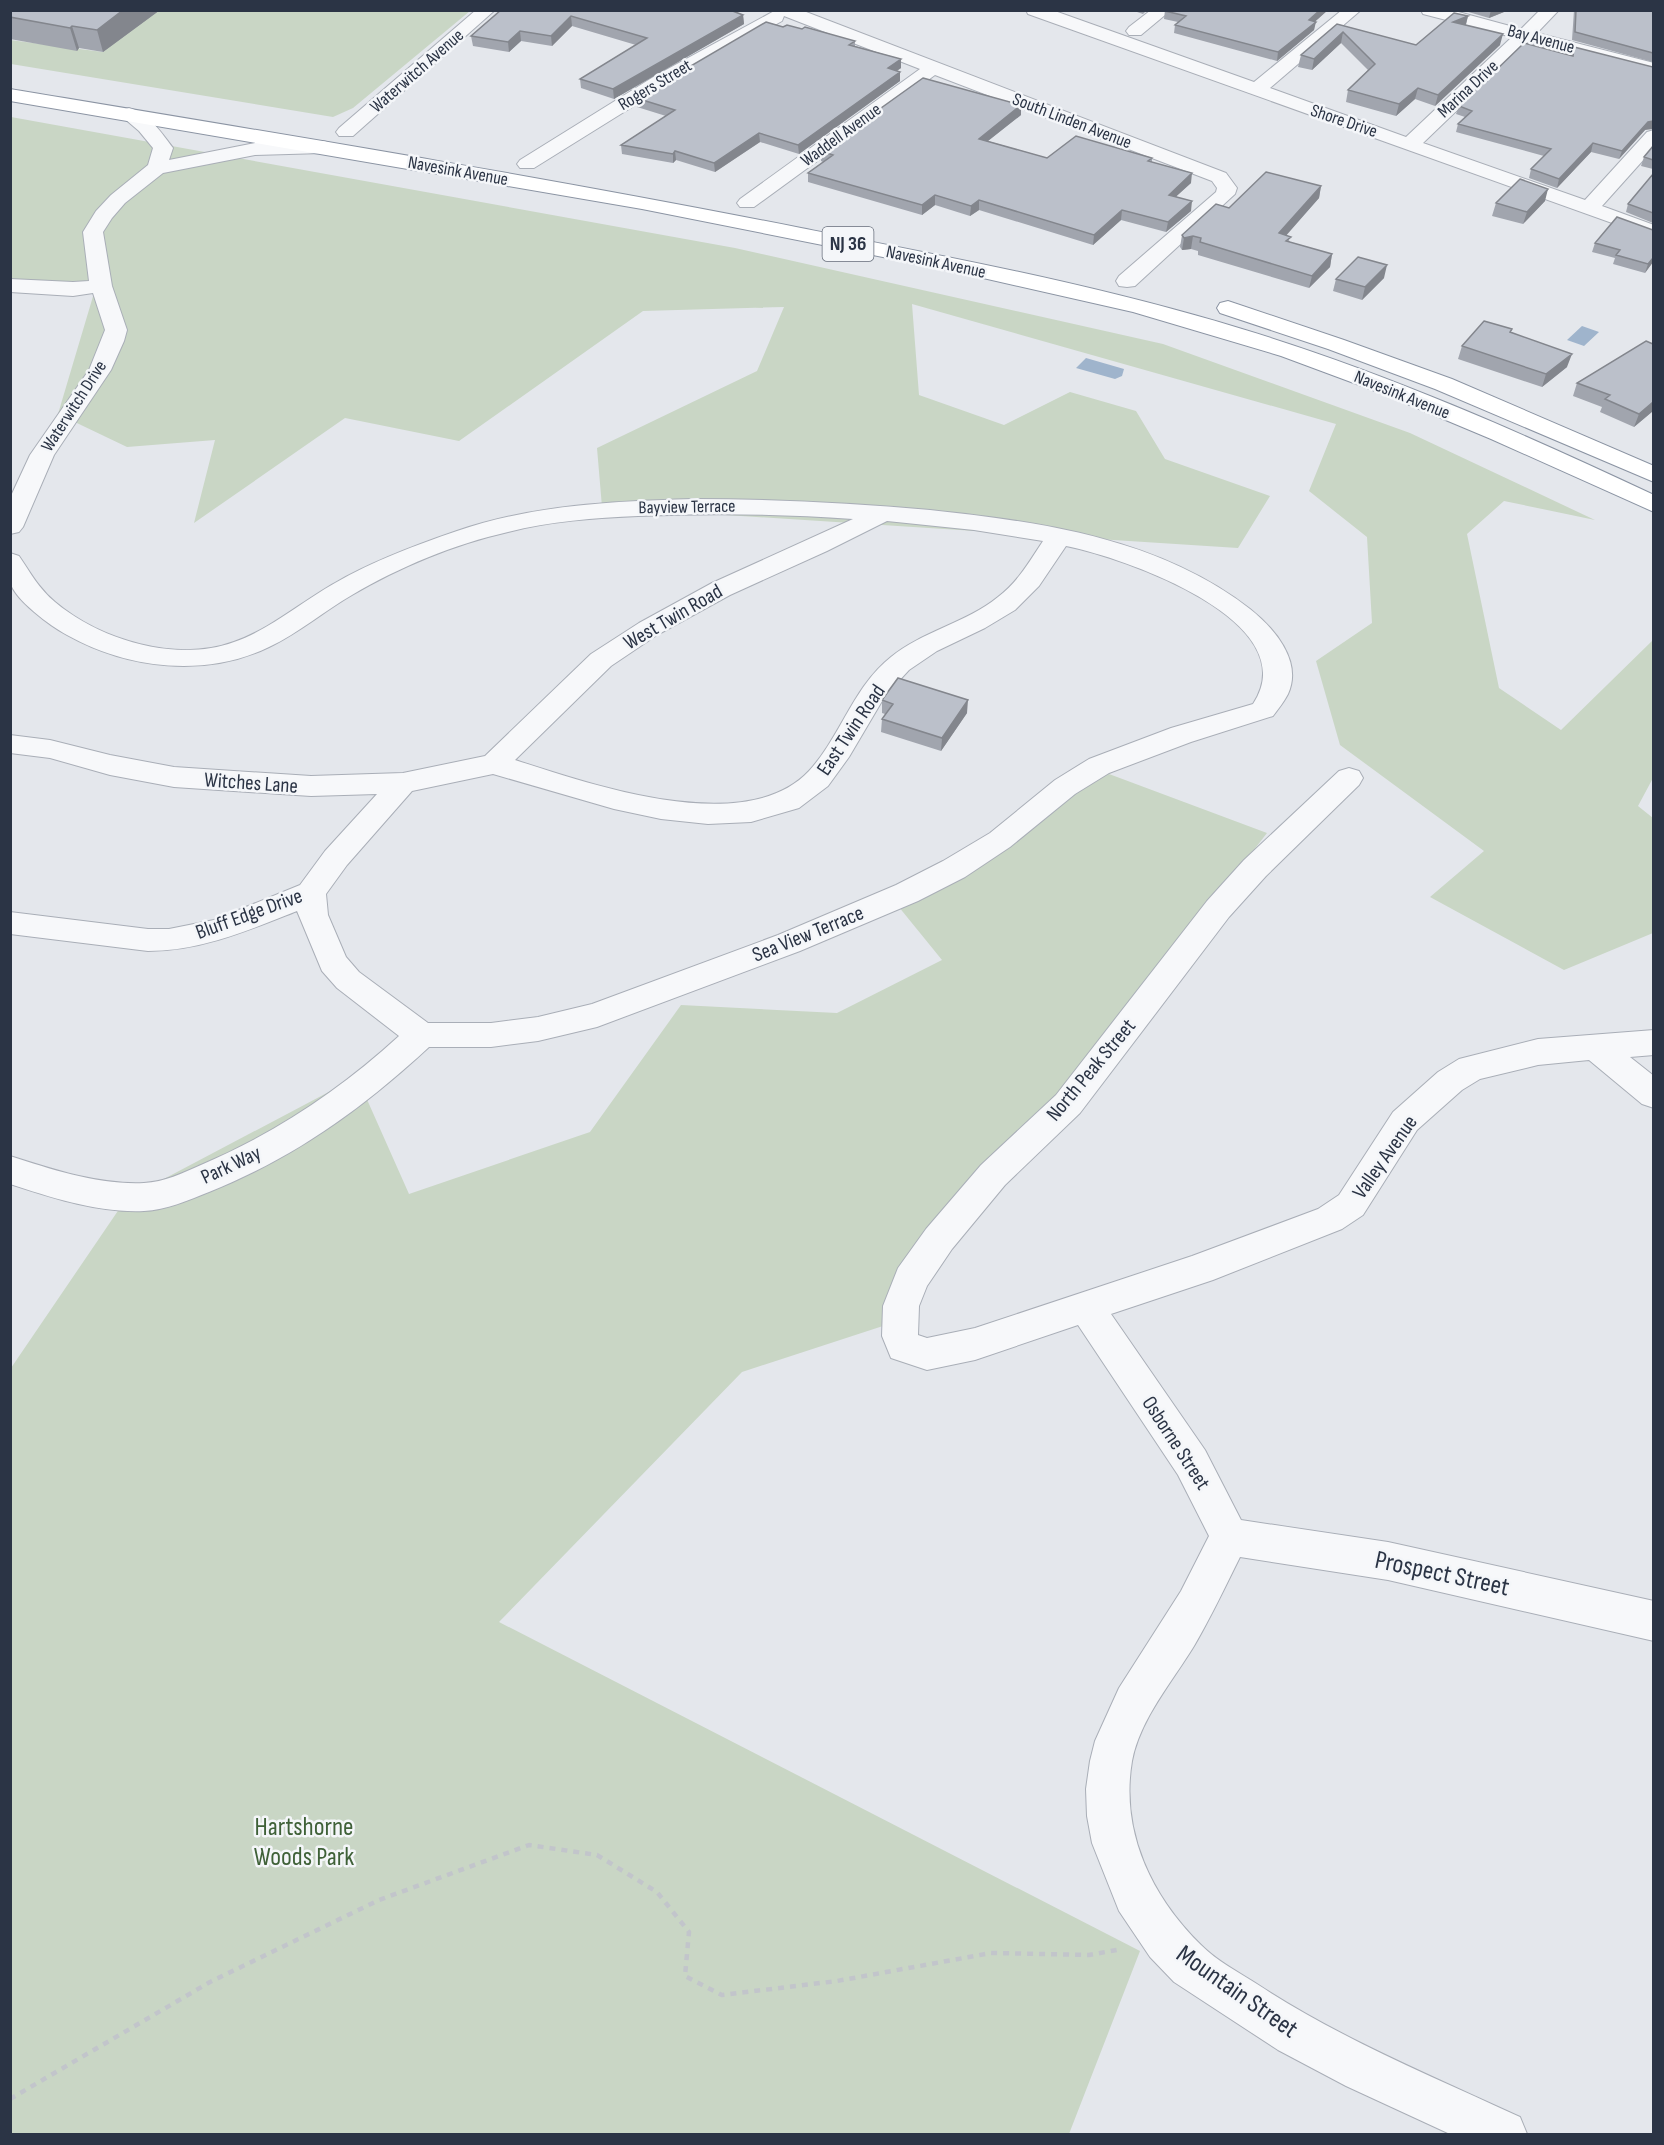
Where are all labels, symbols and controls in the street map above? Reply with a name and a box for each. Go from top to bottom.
street label: Bay Avenue [1505,20,1577,58]
street label: Waterwitch Avenue [366,25,468,117]
street label: Rogers Street [614,55,696,115]
street label: Marina Drive [1433,56,1503,122]
street label: South Linden Avenue [1010,89,1134,153]
street label: Waddell Avenue [797,99,885,171]
street label: Shore Drive [1308,100,1380,142]
street label: Navesink Avenue [406,152,510,190]
road number: NJ 36 [822,227,874,261]
street label: Navesink Avenue [884,241,988,283]
street label: Waterwitch Drive [37,357,111,455]
street label: Navesink Avenue [1351,366,1453,424]
street label: Bayview Terrace [638,496,736,518]
street label: West Twin Road [619,579,727,655]
street label: East Twin Road [811,680,891,780]
street label: Witches Lane [203,767,299,799]
street label: Bluff Edge Drive [192,883,306,945]
street label: Sea View Terrace [749,900,867,968]
street label: North Peak Street [1041,1014,1141,1126]
street label: Valley Avenue [1347,1111,1423,1203]
street label: Park Way [197,1140,265,1190]
street label: Osborne Street [1137,1392,1215,1494]
street label: Prospect Street [1372,1545,1512,1603]
park label: Hartshorne Woods Park [254,1812,354,1873]
street label: Mountain Street [1170,1939,1304,2045]

